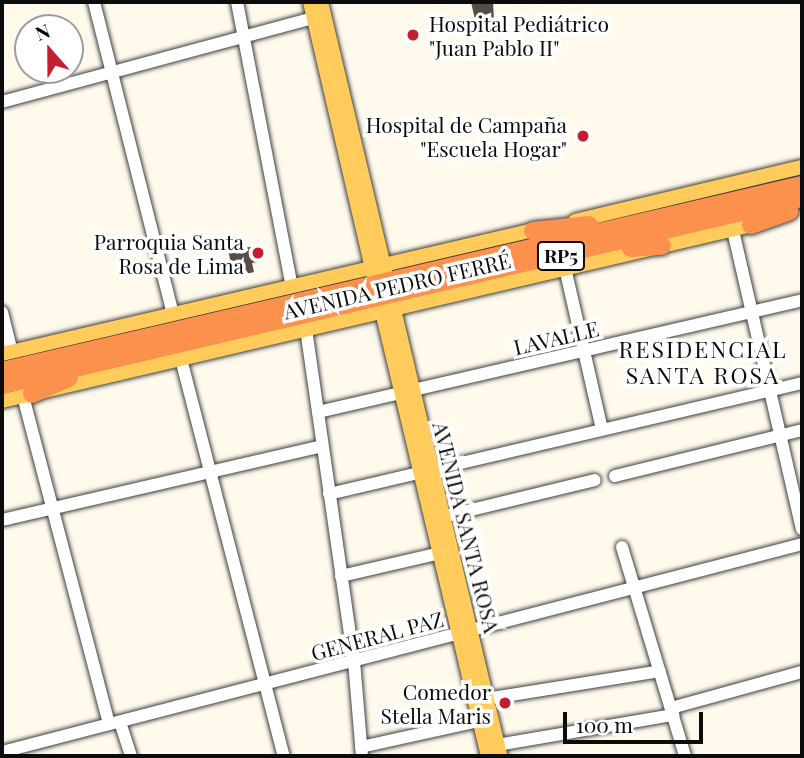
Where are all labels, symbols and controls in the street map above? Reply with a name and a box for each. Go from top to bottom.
place label: Hospital Pediátrico "Juan Pablo II" [429,10,609,60]
north arrow [14,14,84,84]
text: N [31,17,53,46]
marker: Hospital Pediátrico "Juan Pablo II" [403,25,423,45]
place label: Hospital de Campaña "Escuela Hogar" [366,111,567,161]
marker: Hospital de Campaña "Escuela Hogar" [573,126,593,146]
place label: Parroquia Santa Rosa de Lima [94,228,244,278]
road number: RP5 [536,240,586,272]
marker: Parroquia Santa Rosa de Lima [250,245,266,261]
street label: AVENIDA PEDRO FERRÉ [281,247,513,323]
street label: LAVALLE [511,315,601,359]
district label: RESIDENCIAL SANTA ROSA [620,335,786,389]
street label: AVENIDA SANTA ROSA [429,419,505,635]
street label: GENERAL PAZ [308,605,446,665]
place label: Comedor Stella Maris [380,678,491,728]
marker: Comedor Stella Maris [497,695,513,711]
scale bar [566,698,706,742]
text: 100 m [576,710,633,738]

